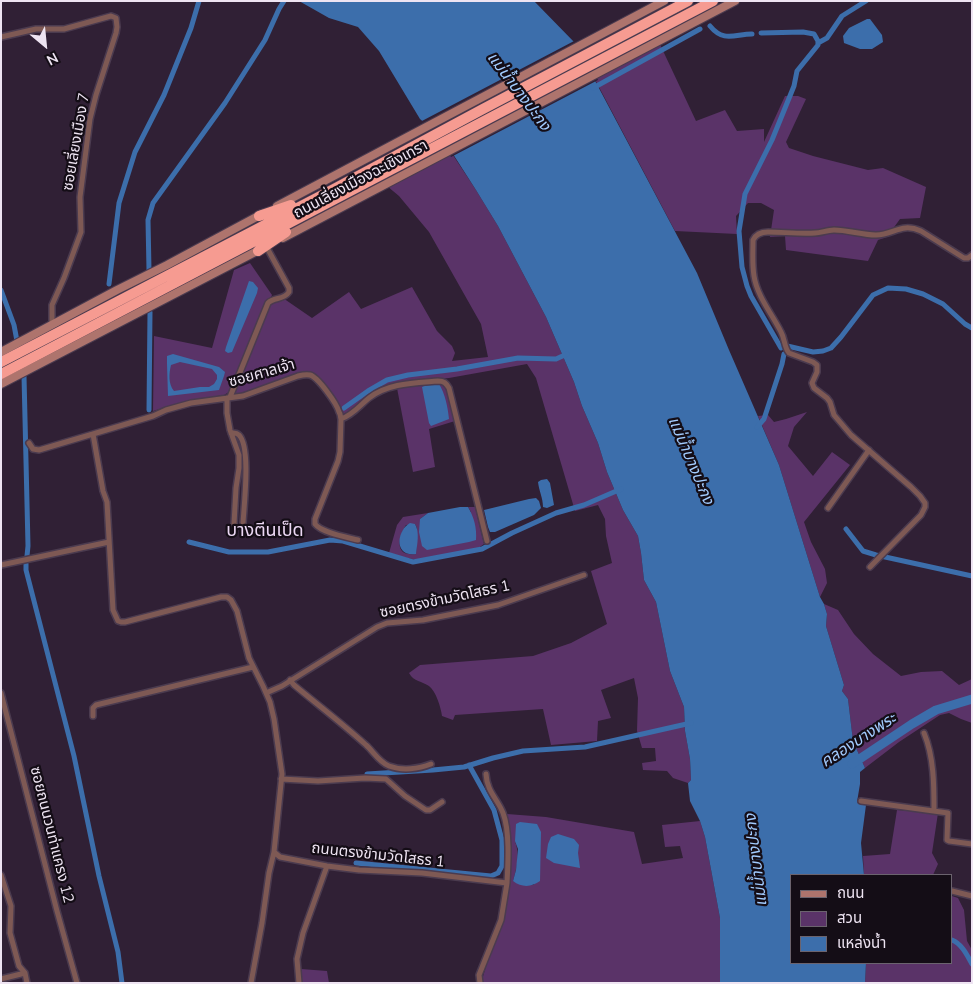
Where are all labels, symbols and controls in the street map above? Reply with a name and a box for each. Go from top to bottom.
north arrow [20,20,70,70]
text: N [43,48,61,70]
water label: แม่น้ำบางปะกง [482,49,554,135]
street label: ซอยเลี่ยงเมือง 7 [60,92,94,192]
street label: ถนนเลี่ยงเมืองฉะเชิงเทรา [291,137,431,223]
street label: ซอยศาลเจ้า [227,356,297,392]
water label: แม่น้ำบางปะกง [663,414,717,508]
district label: บางตีนเป็ด [226,521,304,543]
street label: ซอยตรงข้ามวัดโสธร 1 [378,577,512,623]
water label: คลองบางพระ [818,710,900,772]
street label: ซอยถนนวนท่าแครง 12 [25,765,77,905]
water label: แม่น้ำบางปะกง [742,813,772,907]
street label: ถนนตรงข้ามวัดโสธร 1 [311,840,445,872]
legend [790,874,953,964]
text: ถนน [837,883,864,903]
text: สวน [837,908,862,928]
text: แหล่งน้ำ [837,933,886,953]

